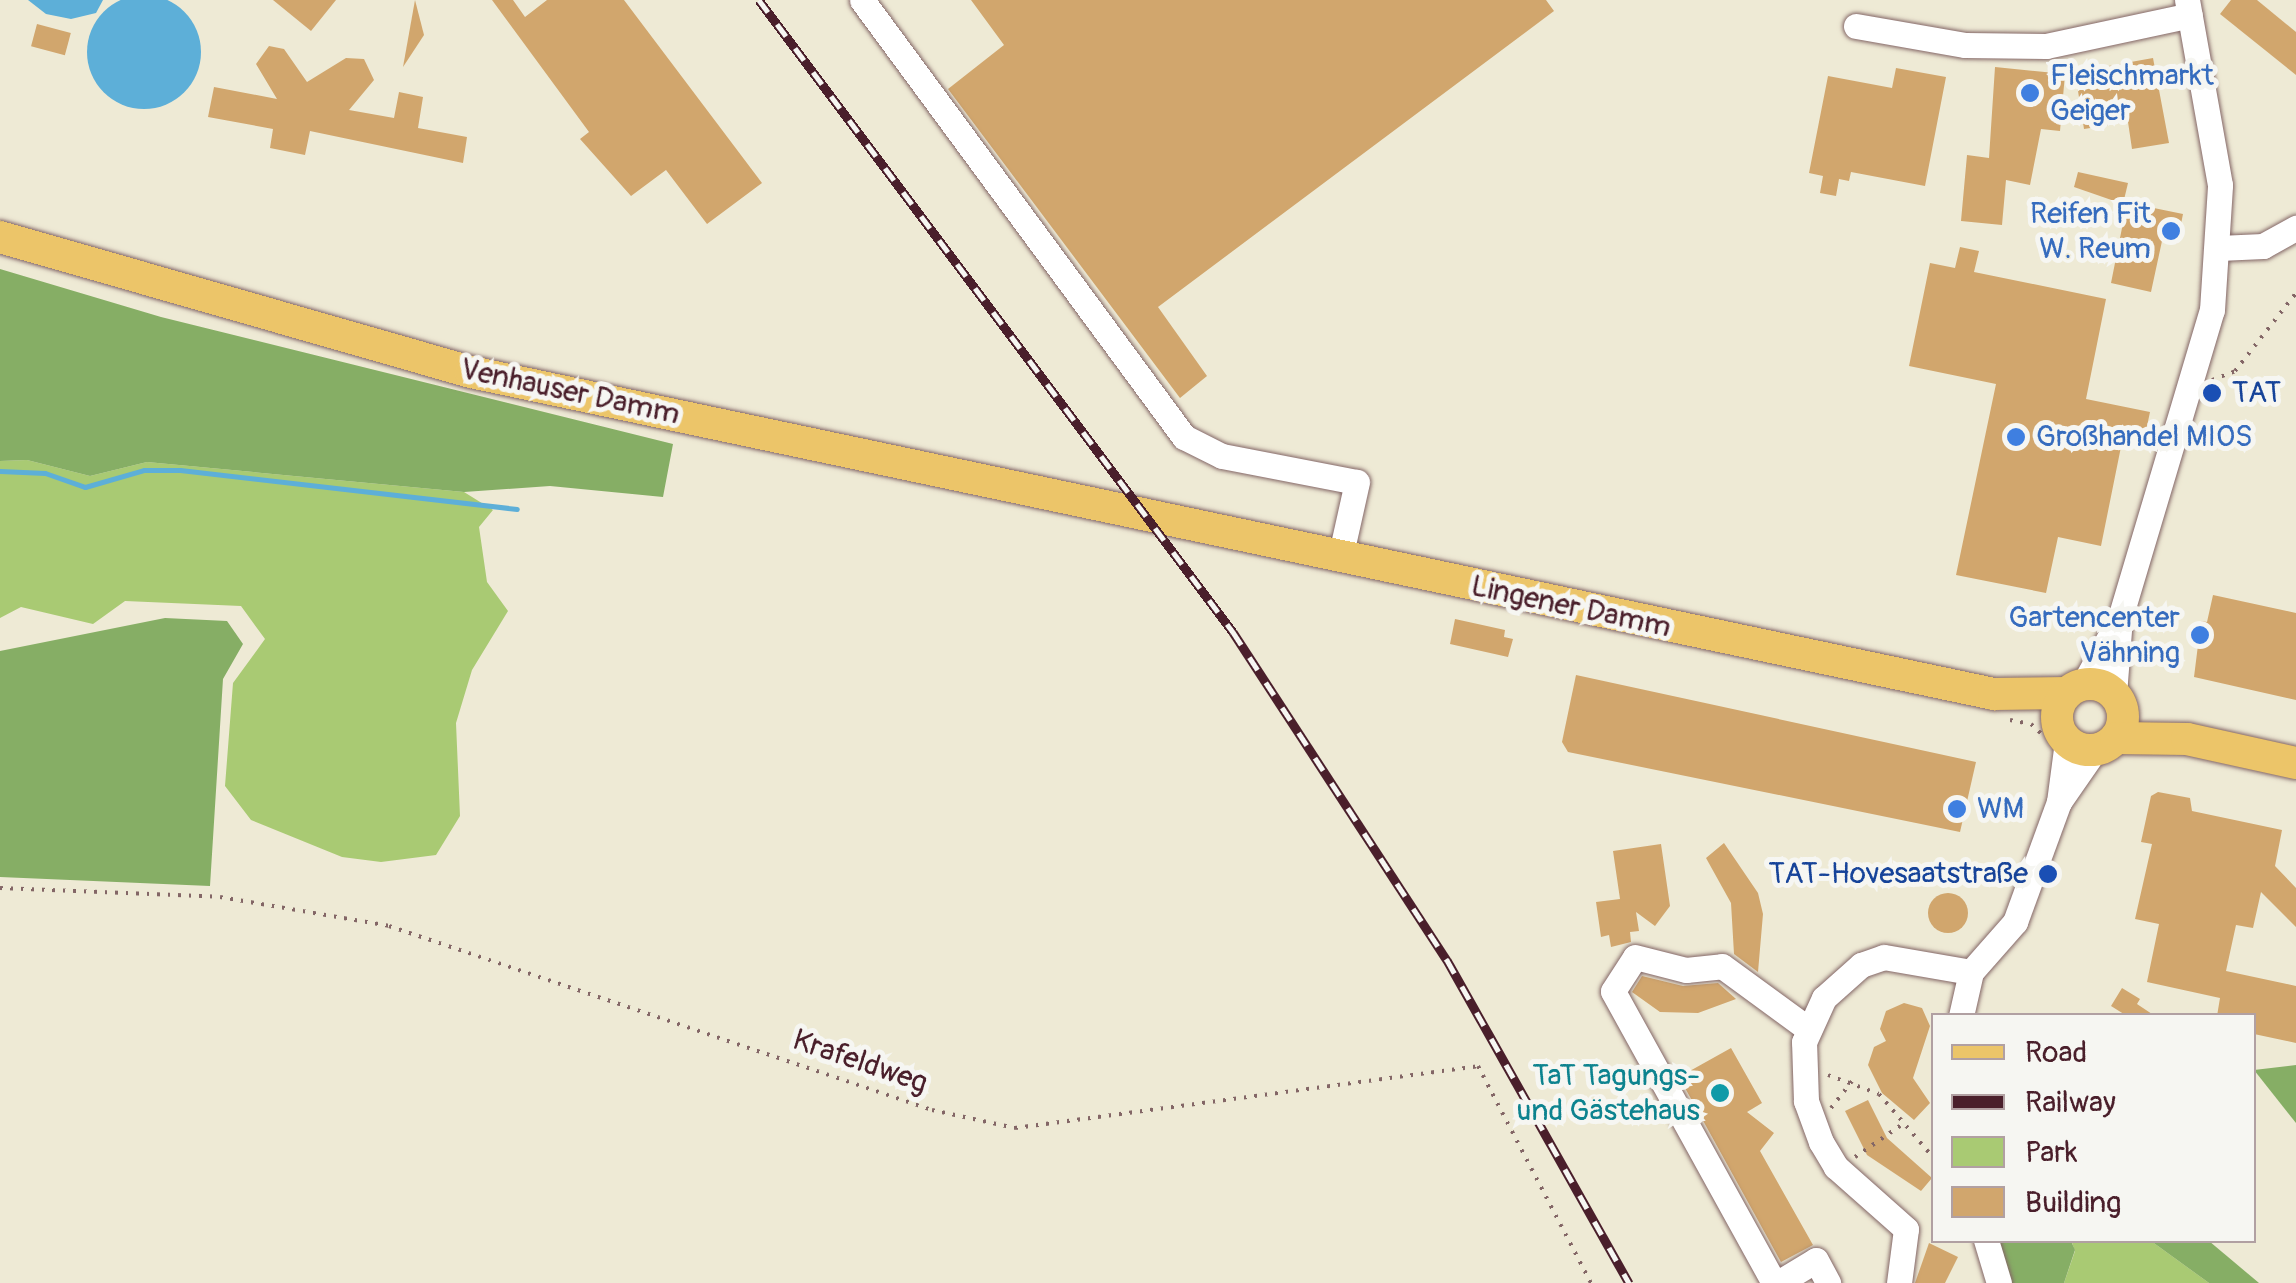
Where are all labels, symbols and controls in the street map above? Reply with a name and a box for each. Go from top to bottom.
place label: Fleischmarkt Geiger [2050,58,2214,128]
marker: Fleischmarkt Geiger [2019,82,2041,104]
place label: Reifen Fit W. Reum [2030,196,2151,266]
marker: Reifen Fit W. Reum [2160,220,2182,242]
street label: Venhauser Damm [457,351,683,433]
place label: TAT [2232,375,2281,411]
marker: TAT [2201,382,2223,404]
place label: Großhandel MIOS [2036,419,2253,455]
marker: Großhandel MIOS [2005,426,2027,448]
street label: Lingener Damm [1468,568,1674,646]
place label: Gartencenter Vähning [2008,600,2180,670]
marker: Gartencenter Vähning [2189,624,2211,646]
place label: WM [1977,791,2024,827]
marker: WM [1946,798,1968,820]
place label: TAT-Hovesaatstraße [1769,856,2028,892]
marker: TAT-Hovesaatstraße [2037,863,2059,885]
legend [1931,1013,2256,1243]
street label: Krafeldweg [788,1022,932,1102]
text: Road [2025,1034,2087,1071]
place label: TaT Tagungs- und Gästehaus [1516,1058,1700,1128]
marker: TaT Tagungs- und Gästehaus [1709,1082,1731,1104]
text: Railway [2025,1084,2116,1121]
text: Park [2025,1134,2078,1171]
text: Building [2025,1184,2121,1221]

